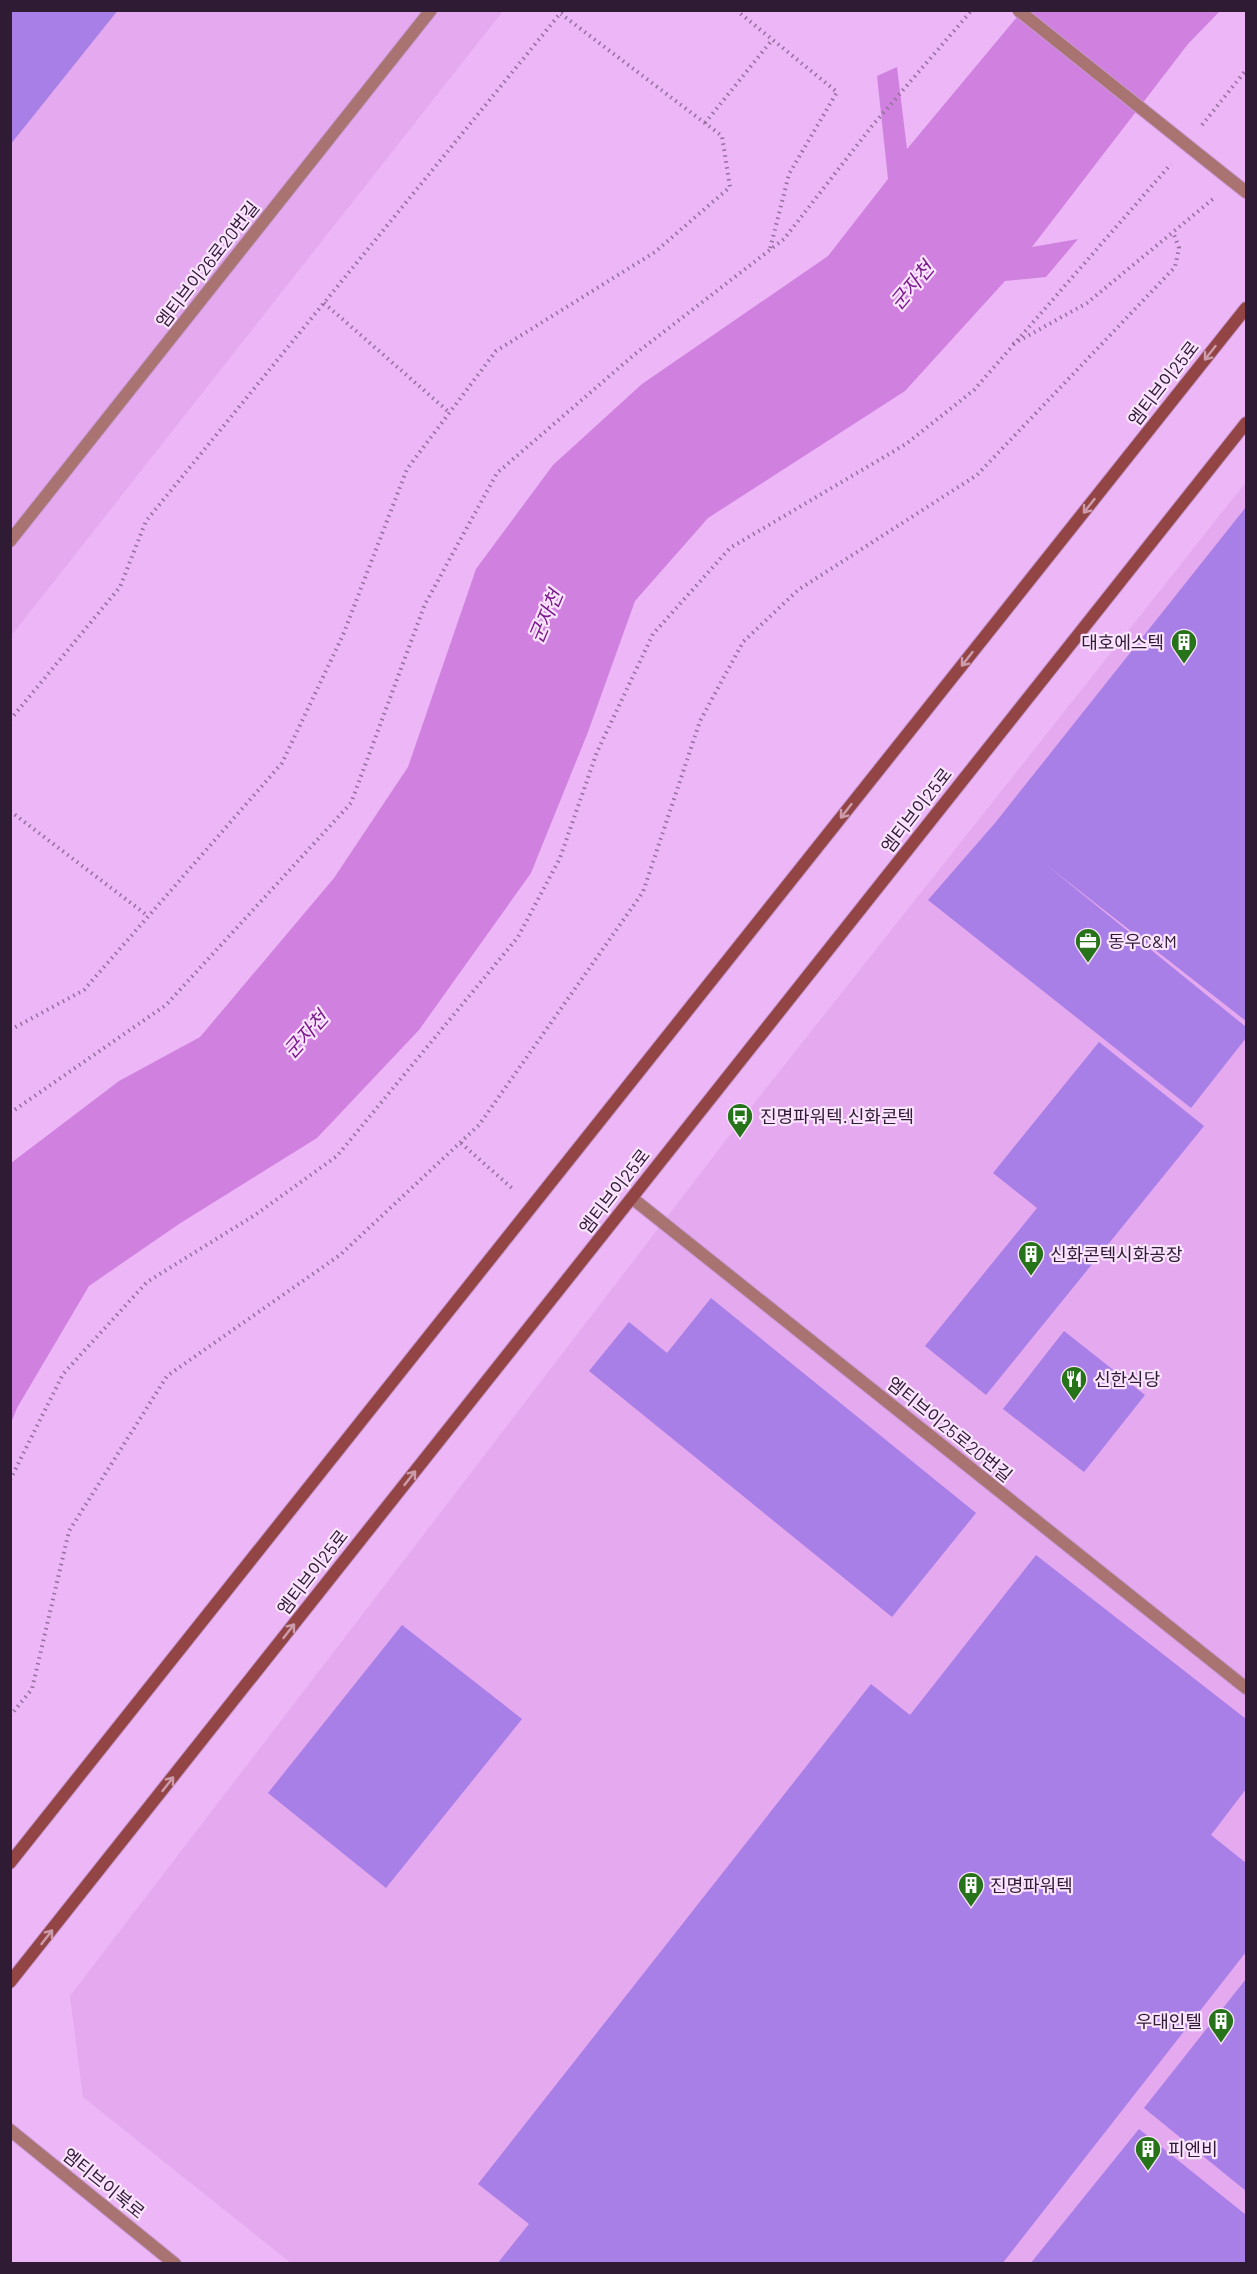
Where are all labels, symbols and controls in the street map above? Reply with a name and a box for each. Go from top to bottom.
street label: 엠티브이26로20번길 [151,196,263,332]
water label: 군자천 [884,254,940,314]
street label: 엠티브이25로 [1123,336,1203,430]
one-way arrow [1204,345,1217,361]
one-way arrow [1082,498,1095,514]
water label: 군자천 [523,584,568,646]
building icon: 대호에스텍 [1169,627,1199,665]
place label: 대호에스텍 [1081,631,1164,653]
one-way arrow [961,650,974,666]
street label: 엠티브이25로 [876,763,956,857]
one-way arrow [840,803,853,819]
office icon: 동우C&M [1073,926,1103,964]
place label: 동우C&M [1108,930,1177,952]
water label: 군자천 [278,1004,334,1063]
bus stop icon: 진명파워텍.신화콘텍 [725,1101,755,1139]
place label: 진명파워텍.신화콘텍 [760,1105,914,1127]
street label: 엠티브이25로 [574,1144,654,1238]
building icon: 신화콘텍시화공장 [1016,1239,1046,1277]
place label: 신화콘텍시화공장 [1050,1243,1182,1265]
restaurant icon: 신한식당 [1059,1364,1089,1402]
place label: 신한식당 [1094,1368,1160,1390]
street label: 엠티브이25로20번길 [883,1372,1017,1486]
one-way arrow [403,1471,417,1486]
street label: 엠티브이25로 [272,1525,352,1619]
one-way arrow [282,1623,295,1639]
one-way arrow [161,1776,174,1792]
building icon: 진명파워텍 [956,1870,986,1908]
place label: 진명파워텍 [990,1874,1073,1896]
one-way arrow [40,1929,53,1945]
building icon: 우대인텔 [1206,2006,1236,2044]
place label: 우대인텔 [1136,2010,1202,2032]
building icon: 피엔비 [1133,2134,1163,2172]
place label: 피엔비 [1168,2138,1218,2160]
street label: 엠티브이북로 [58,2143,150,2223]

